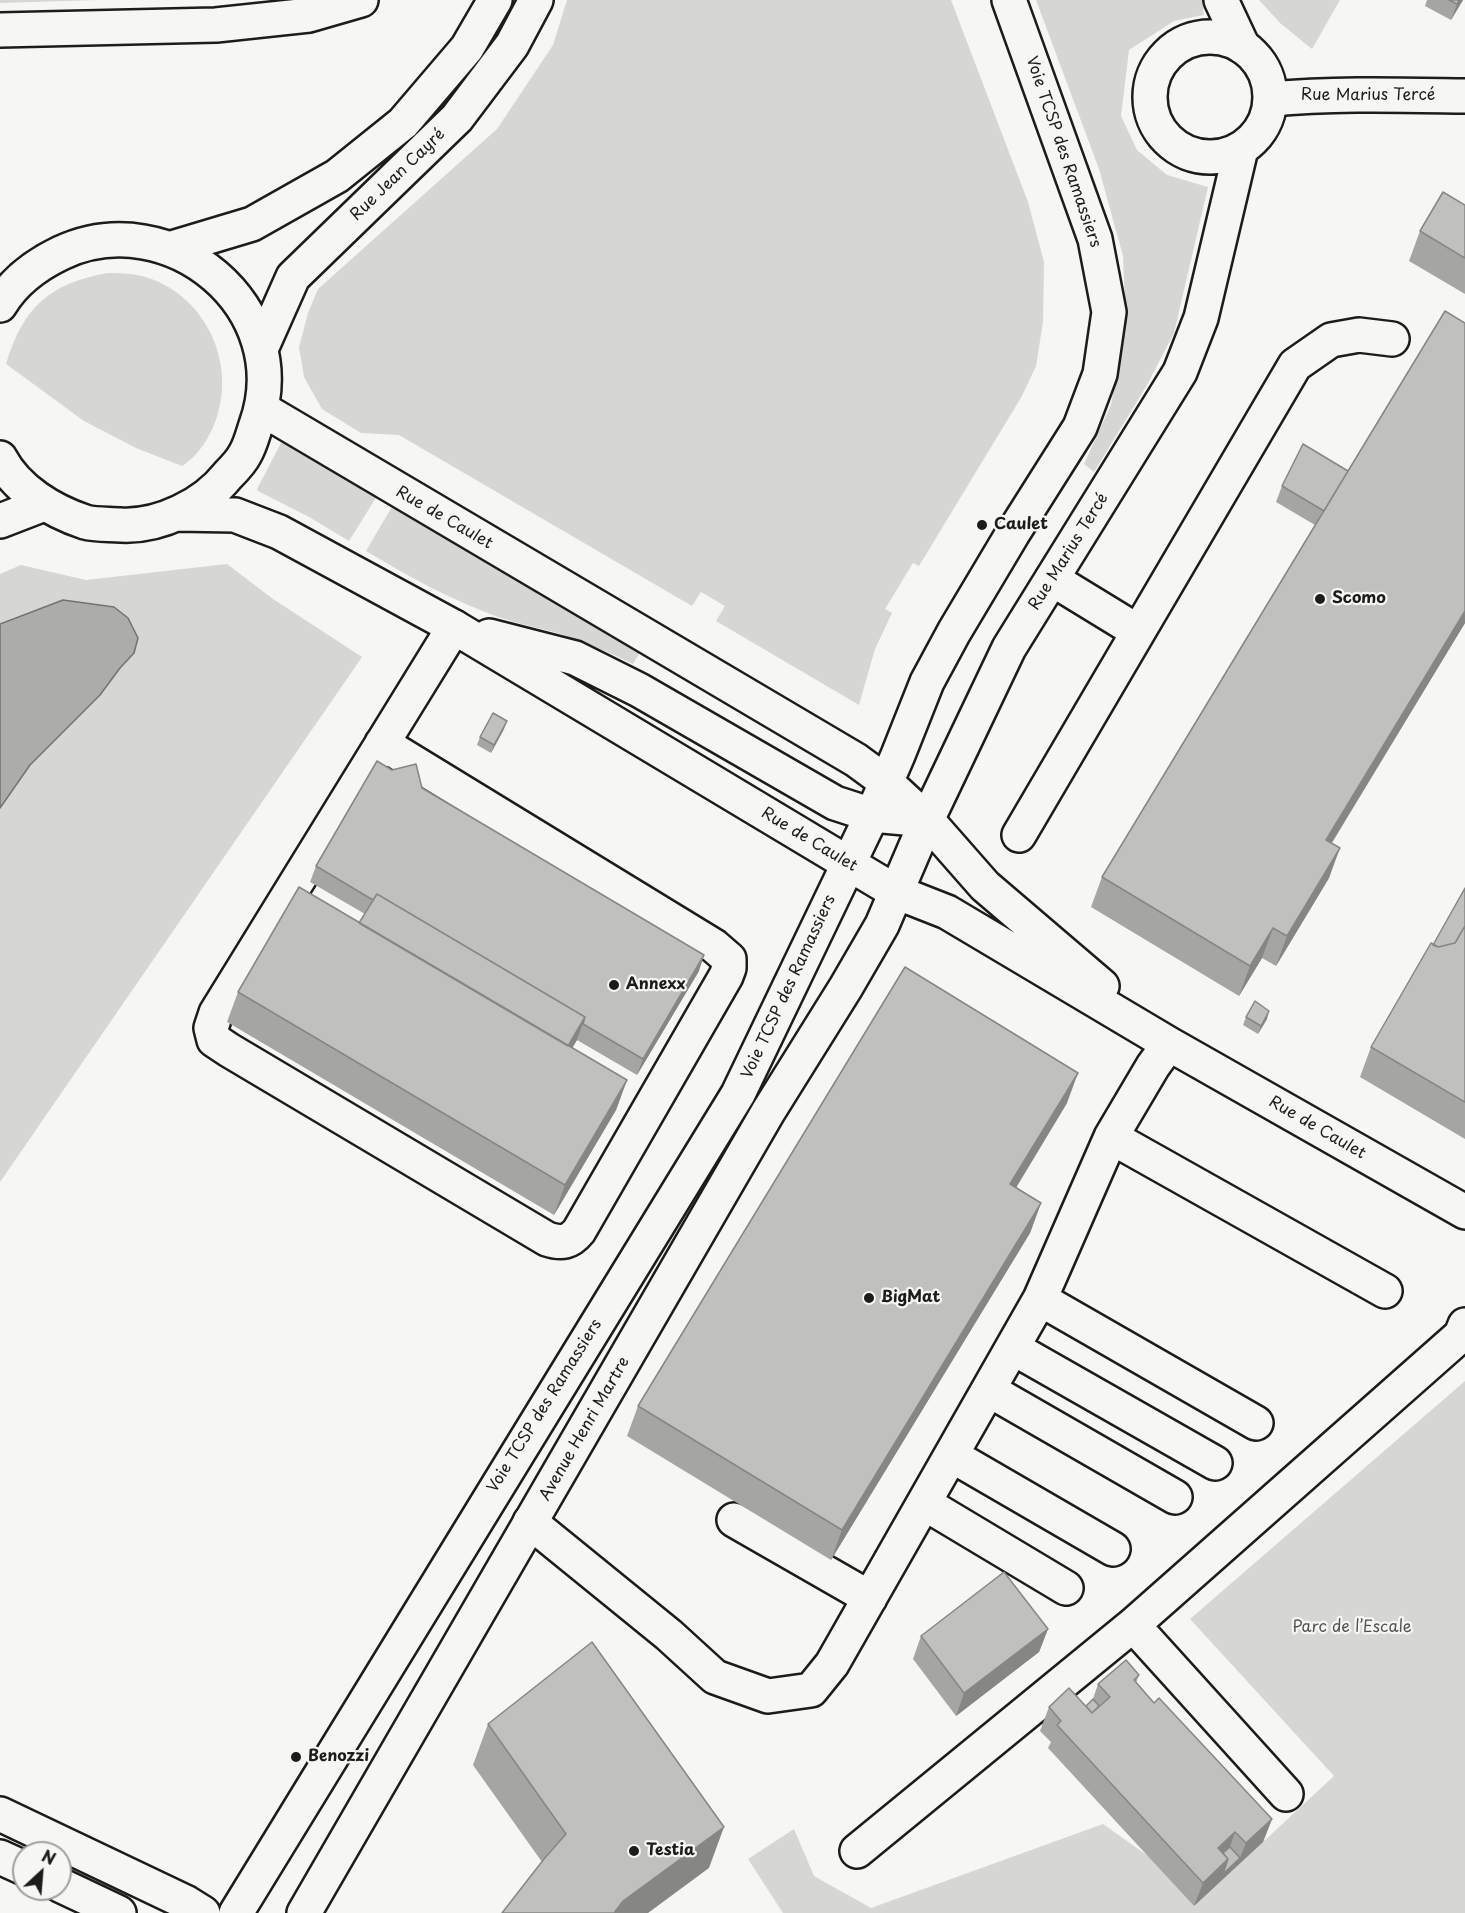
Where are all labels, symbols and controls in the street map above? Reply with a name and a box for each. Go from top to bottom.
street label: Voie TCSP des Ramassiers [1021,54,1105,250]
street label: Rue Marius Tercé [1301,86,1435,106]
street label: Rue Jean Cayré [347,125,449,225]
street label: Rue de Caulet [392,483,496,553]
street label: Rue Marius Tercé [1025,490,1113,614]
place label: Caulet [994,515,1048,535]
marker: Caulet [975,518,989,532]
place label: Scomo [1332,589,1386,609]
marker: Scomo [1313,592,1327,606]
street label: Rue de Caulet [758,804,860,876]
street label: Voie TCSP des Ramassiers [738,892,840,1082]
place label: Annexx [626,975,685,995]
marker: Annexx [607,978,621,992]
street label: Rue de Caulet [1265,1093,1369,1163]
place label: BigMat [881,1288,940,1308]
marker: BigMat [862,1291,876,1305]
street label: Voie TCSP des Ramassiers [484,1316,606,1496]
street label: Avenue Henri Martre [536,1354,634,1504]
park label: Parc de l’Escale [1292,1618,1412,1638]
place label: Benozzi [308,1747,369,1767]
marker: Benozzi [289,1750,303,1764]
north arrow [12,1841,72,1901]
place label: Testia [646,1841,695,1861]
text: N [38,1843,60,1870]
marker: Testia [627,1844,641,1858]

